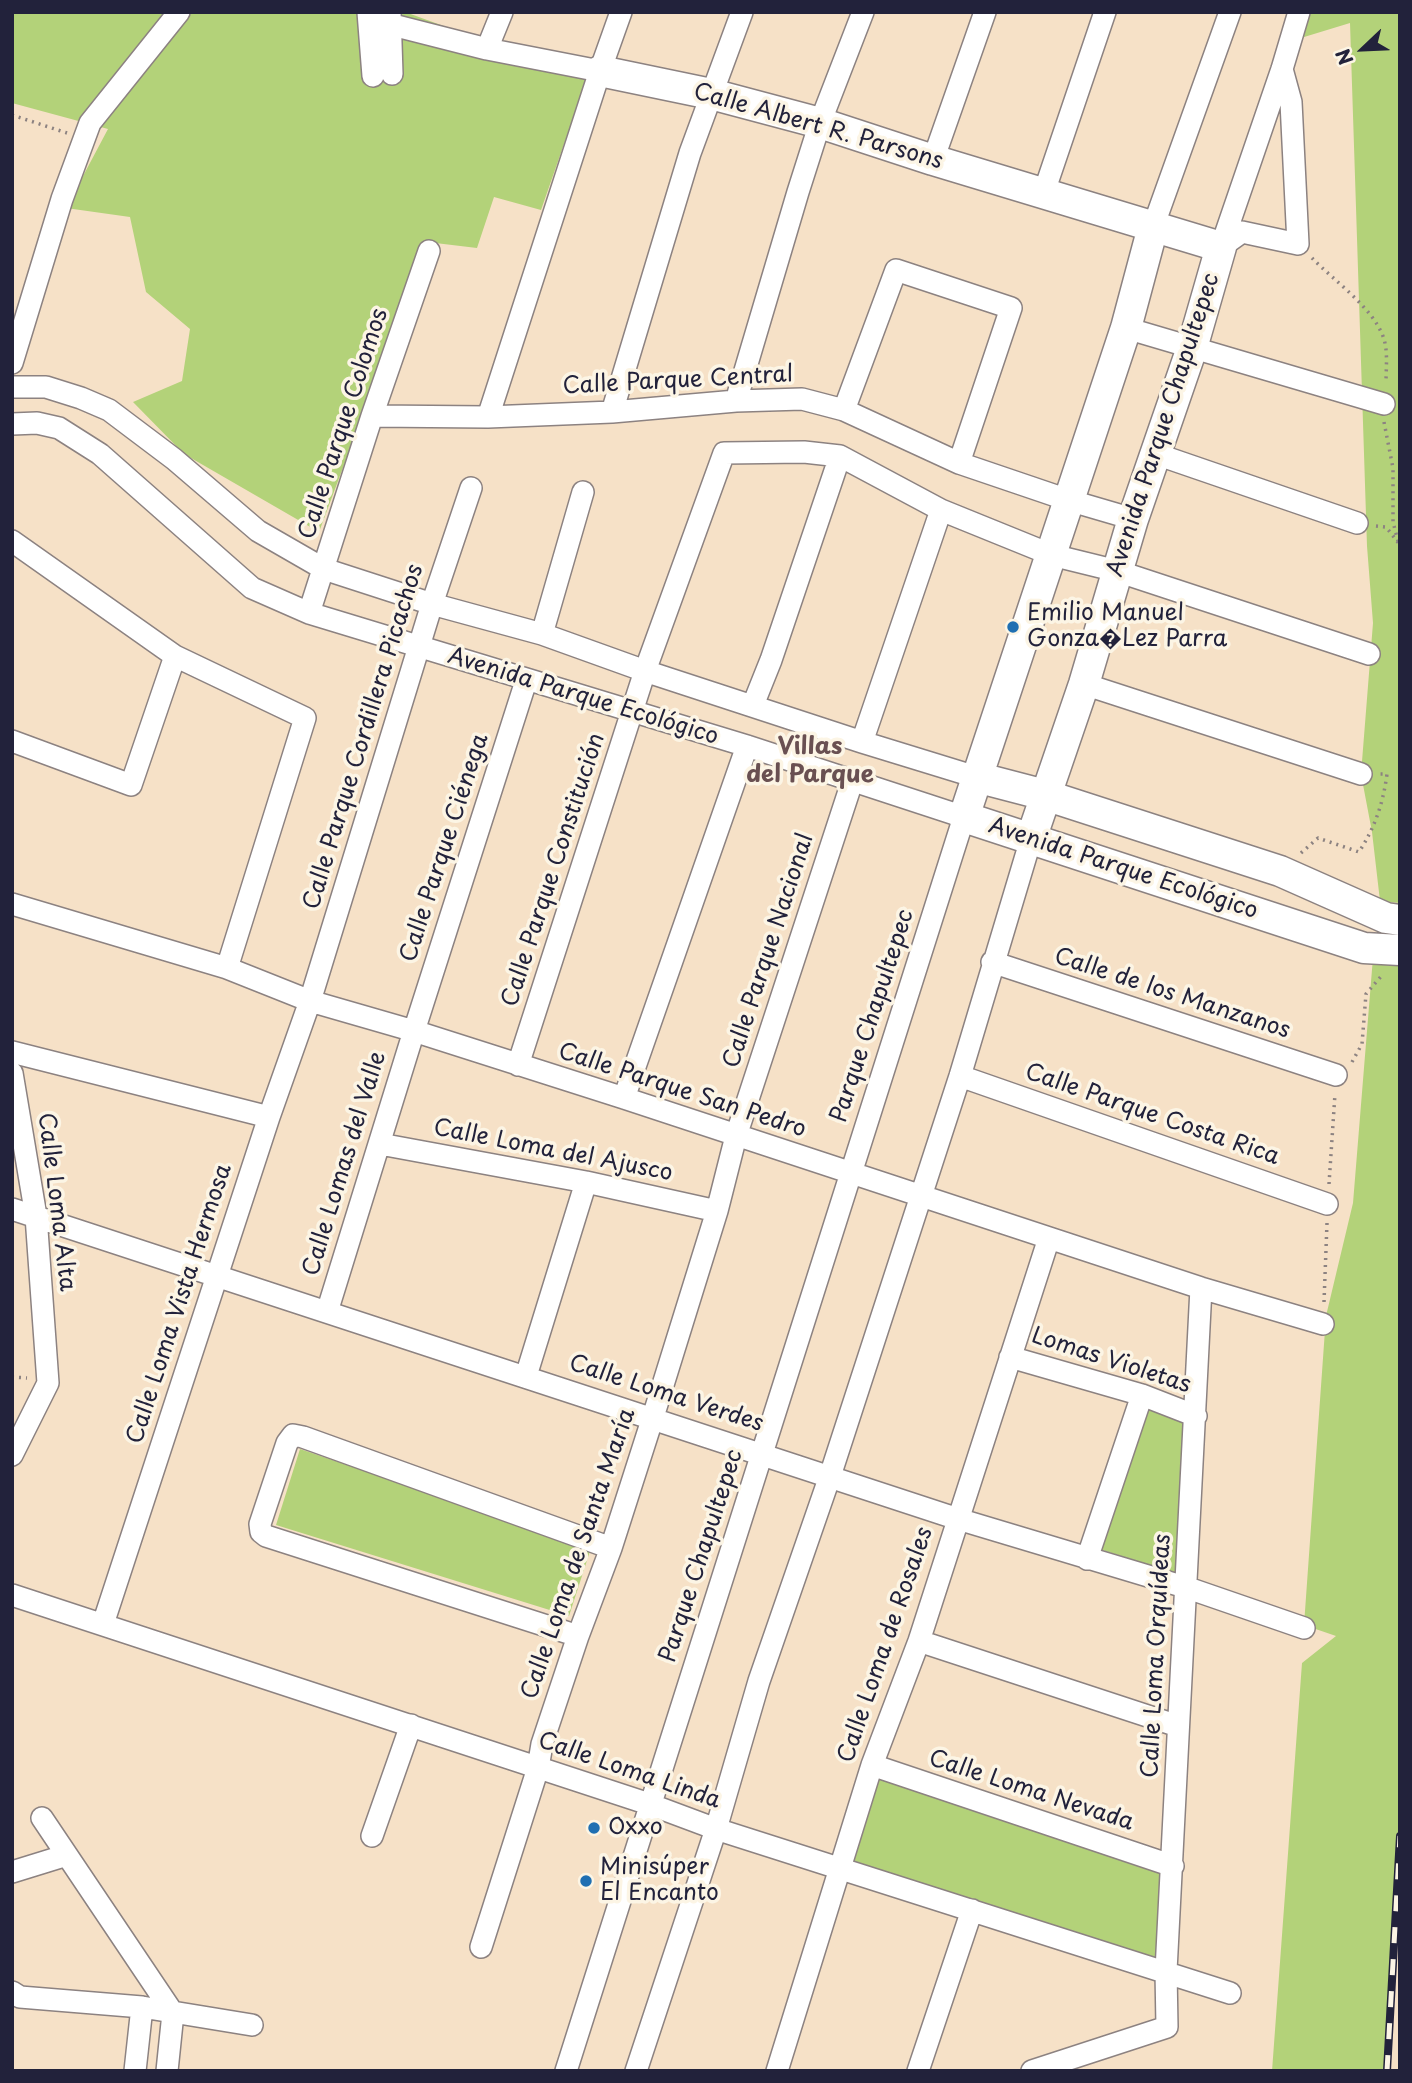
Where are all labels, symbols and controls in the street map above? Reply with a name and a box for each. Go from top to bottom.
north arrow [1328,14,1398,84]
text: N [1328,45,1359,70]
street label: Calle Albert R. Parsons [690,78,946,176]
street label: Avenida Parque Chapultepec [1102,270,1226,580]
street label: Calle Parque Colomos [294,305,394,543]
street label: Calle Parque Central [562,361,794,401]
street label: Calle Parque Cordillera Picachos [298,561,430,913]
place label: Emilio Manuel Gonza�Lez Parra [1027,600,1227,654]
marker: Emilio Manuel Gonza�Lez Parra [1005,619,1021,635]
street label: Avenida Parque Ecológico [444,643,722,751]
street label: Calle Parque Constitución [497,730,611,1010]
street label: Calle Parque Ciénega [395,731,495,965]
district label: Villas del Parque [746,733,874,789]
street label: Avenida Parque Ecológico [985,812,1261,926]
street label: Calle Parque Nacional [718,830,820,1072]
street label: Parque Chapultepec [826,906,920,1126]
street label: Calle de los Manzanos [1051,943,1293,1045]
street label: Calle Parque San Pedro [555,1038,809,1144]
street label: Calle Lomas del Valle [298,1048,392,1280]
street label: Calle Parque Costa Rica [1021,1058,1283,1172]
street label: Calle Loma Alta [31,1111,81,1293]
street label: Calle Loma del Ajusco [431,1114,675,1188]
street label: Calle Loma Vista Hermosa [122,1161,238,1447]
street label: Lomas Violetas [1028,1322,1194,1400]
street label: Calle Loma Verdes [565,1350,767,1438]
street label: Calle Loma de Santa María [516,1405,642,1703]
street label: Parque Chapultepec [655,1446,749,1666]
street label: Calle Loma de Rosales [833,1524,939,1766]
street label: Calle Loma Orquídeas [1137,1533,1177,1779]
street label: Calle Loma Linda [534,1727,724,1815]
street label: Calle Loma Nevada [925,1745,1137,1837]
place label: Oxxo [608,1814,663,1842]
marker: Oxxo [586,1820,602,1836]
place label: Minisúper El Encanto [600,1854,719,1908]
marker: Minisúper El Encanto [578,1873,594,1889]

